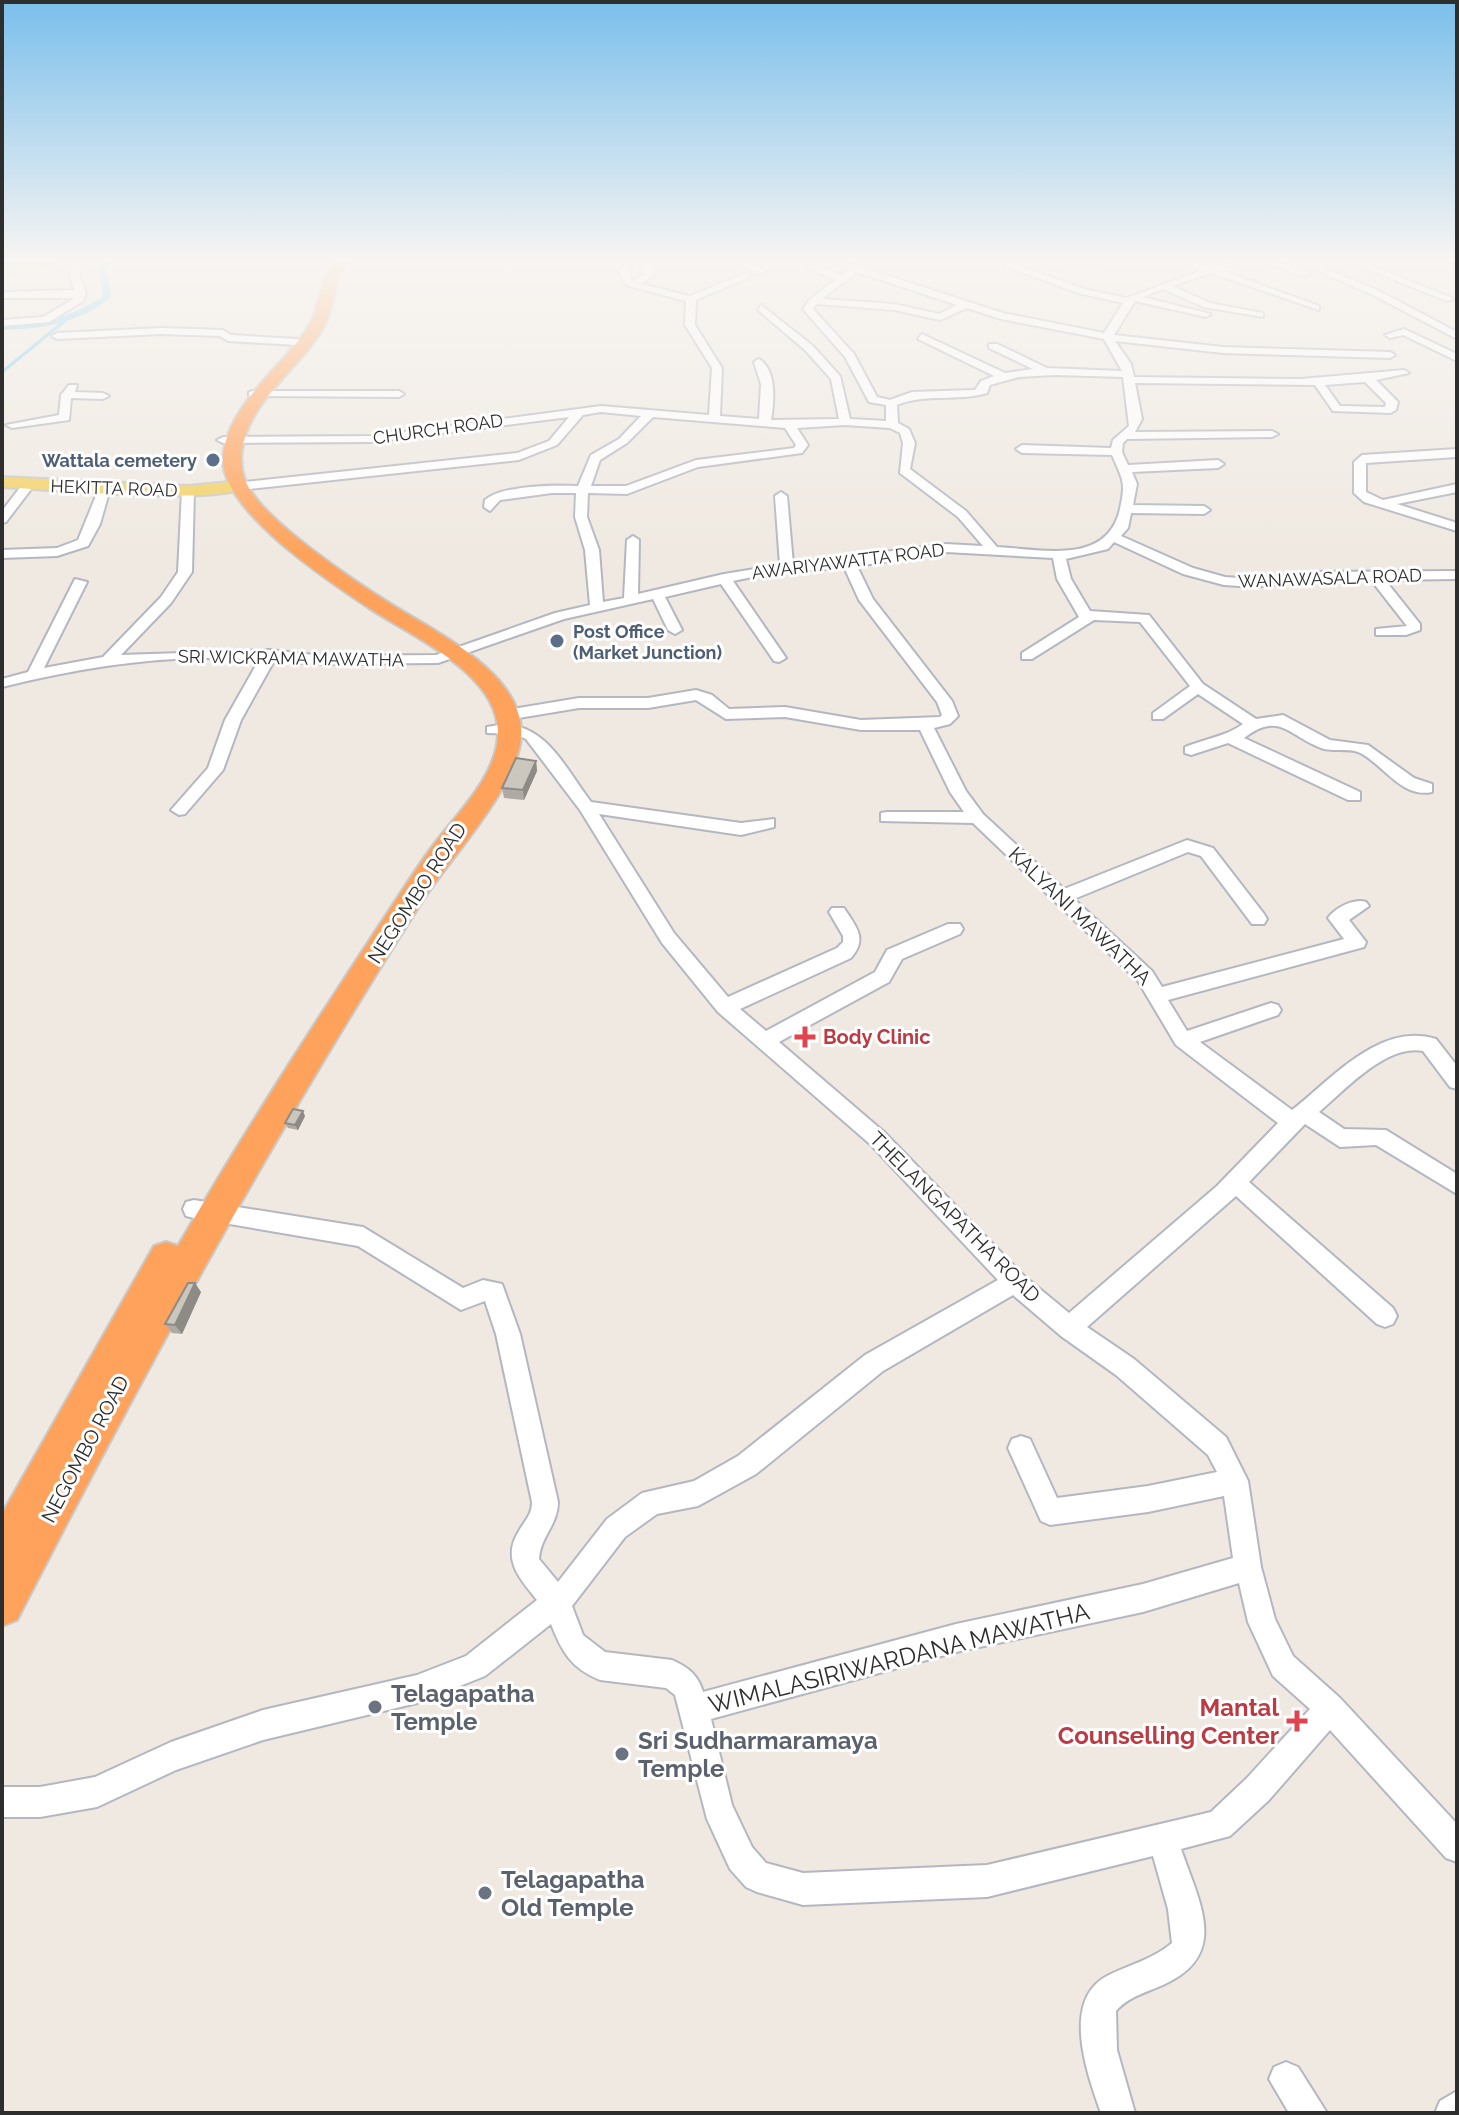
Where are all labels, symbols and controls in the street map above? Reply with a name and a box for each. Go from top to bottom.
street label: CHURCH ROAD [372,409,504,449]
place label: Wattala cemetery [42,450,197,471]
marker: Wattala cemetery [204,451,222,469]
street label: HEKITTA ROAD [50,475,178,501]
street label: AWARIYAWATTA ROAD [750,539,946,583]
street label: WANAWASALA ROAD [1238,564,1422,592]
place label: Post Office (Market Junction) [573,621,722,663]
marker: Post Office (Market Junction) [548,632,566,650]
street label: SRI WICKRAMA MAWATHA [178,646,404,670]
street label: NEGOMBO ROAD [363,818,471,968]
street label: KALYANI MAWATHA [1004,842,1156,990]
place label: Body Clinic [823,1025,931,1049]
marker: Body Clinic [794,1026,816,1048]
street label: THELANGAPATHA ROAD [865,1127,1045,1307]
street label: NEGOMBO ROAD [36,1371,134,1527]
street label: WIMALASIRIWARDANA MAWATHA [706,1597,1092,1719]
place label: Telagapatha Temple [391,1679,535,1736]
place label: Mantal Counselling Center [1058,1693,1279,1750]
marker: Telagapatha Temple [366,1698,384,1716]
marker: Mantal Counselling Center [1286,1710,1308,1732]
place label: Sri Sudharmaramaya Temple [638,1726,878,1783]
marker: Sri Sudharmaramaya Temple [613,1745,631,1763]
place label: Telagapatha Old Temple [501,1865,645,1922]
marker: Telagapatha Old Temple [476,1884,494,1902]

